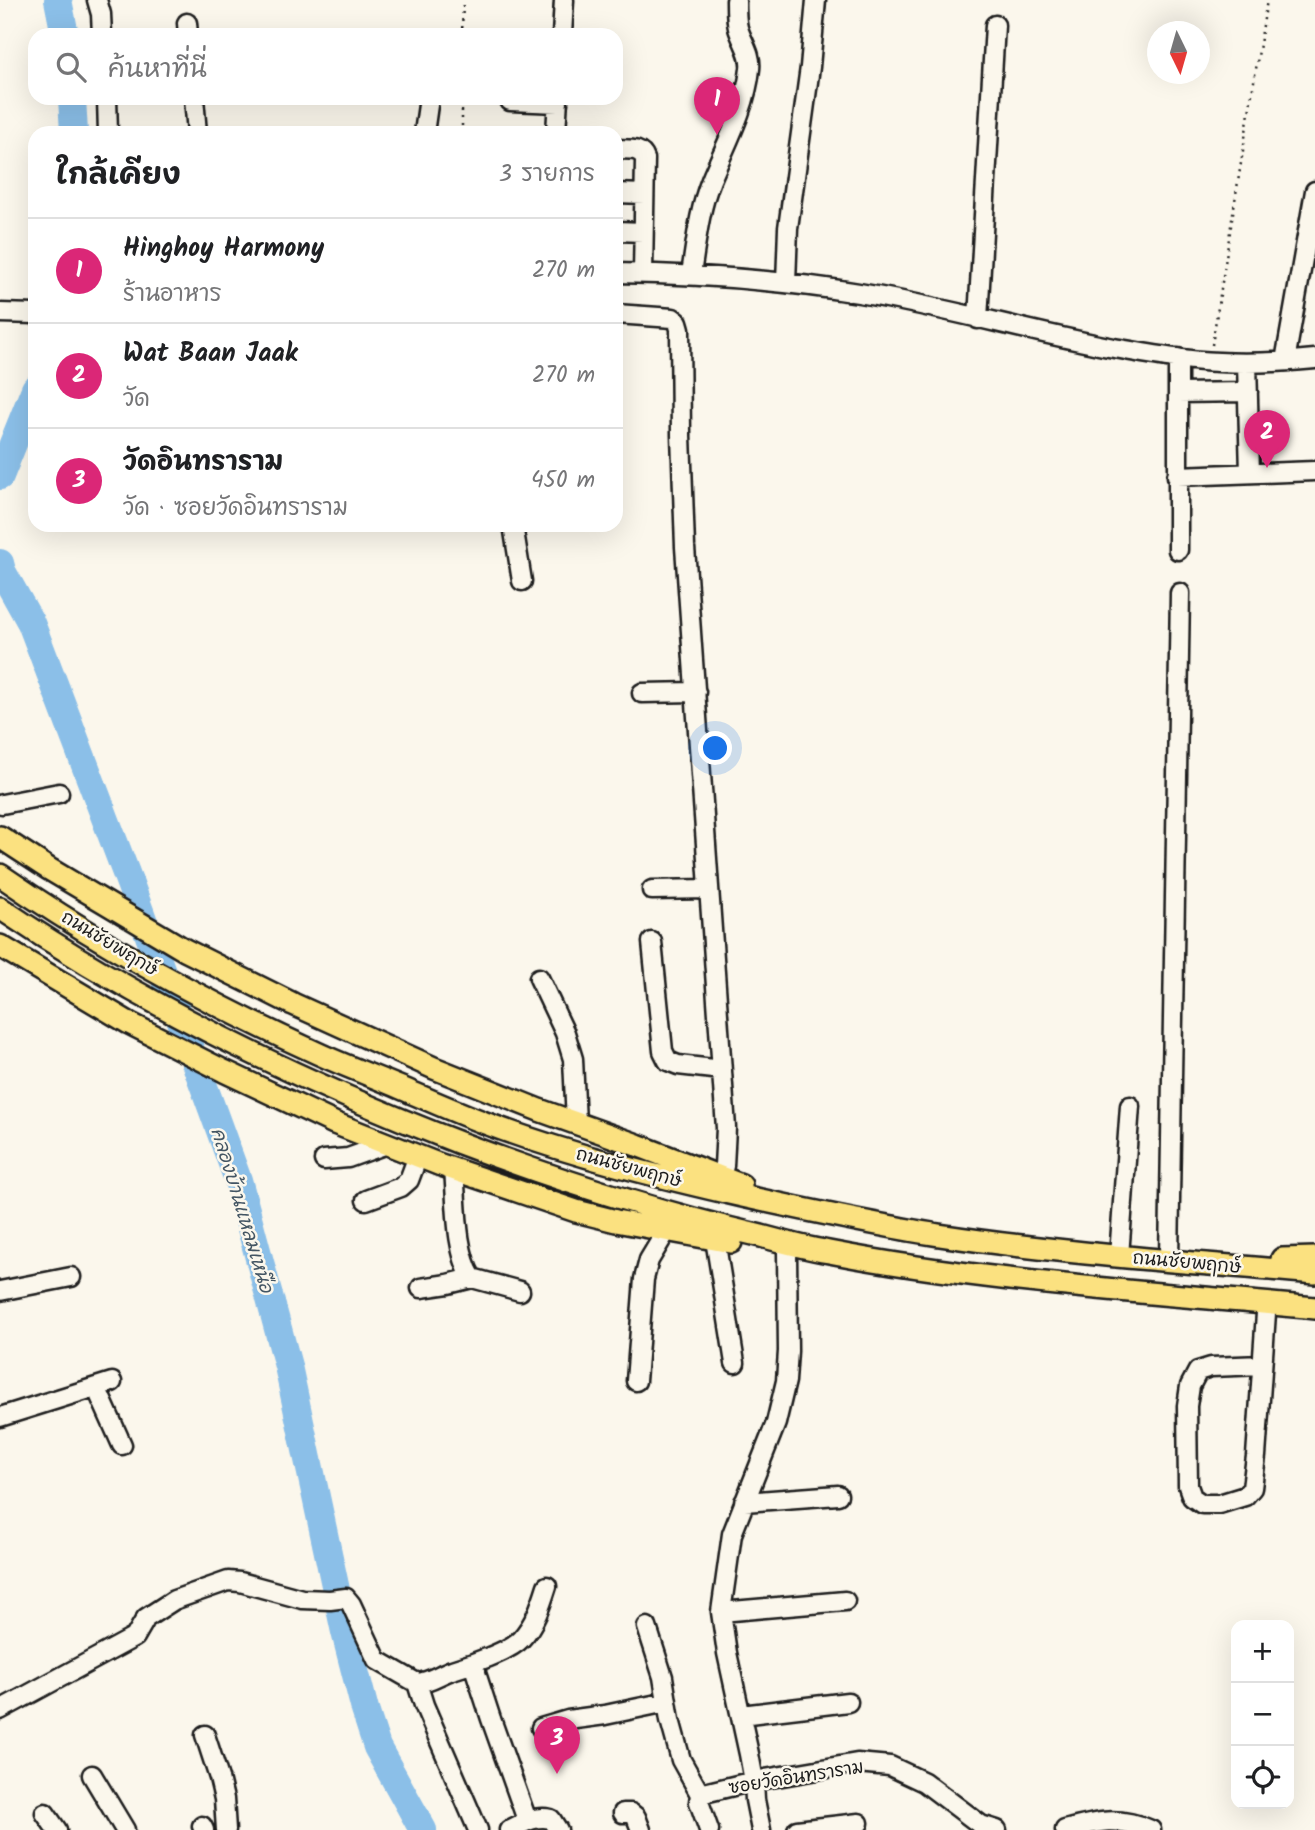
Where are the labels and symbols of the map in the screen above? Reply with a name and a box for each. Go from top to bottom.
north arrow [1147,21,1210,84]
pin: 1 [694,77,740,135]
pin: 2 [1244,410,1290,468]
your location [698,731,732,765]
street label: ถนนชัยพฤกษ์ [55,904,164,985]
water label: คลองบ้านแหลมเหนือ [202,1124,281,1298]
street label: ถนนชัยพฤกษ์ [572,1140,686,1197]
street label: ถนนชัยพฤกษ์ [1131,1244,1243,1283]
pin: 3 [534,1716,580,1774]
street label: ซอยวัดอินทราราม [727,1753,866,1803]

